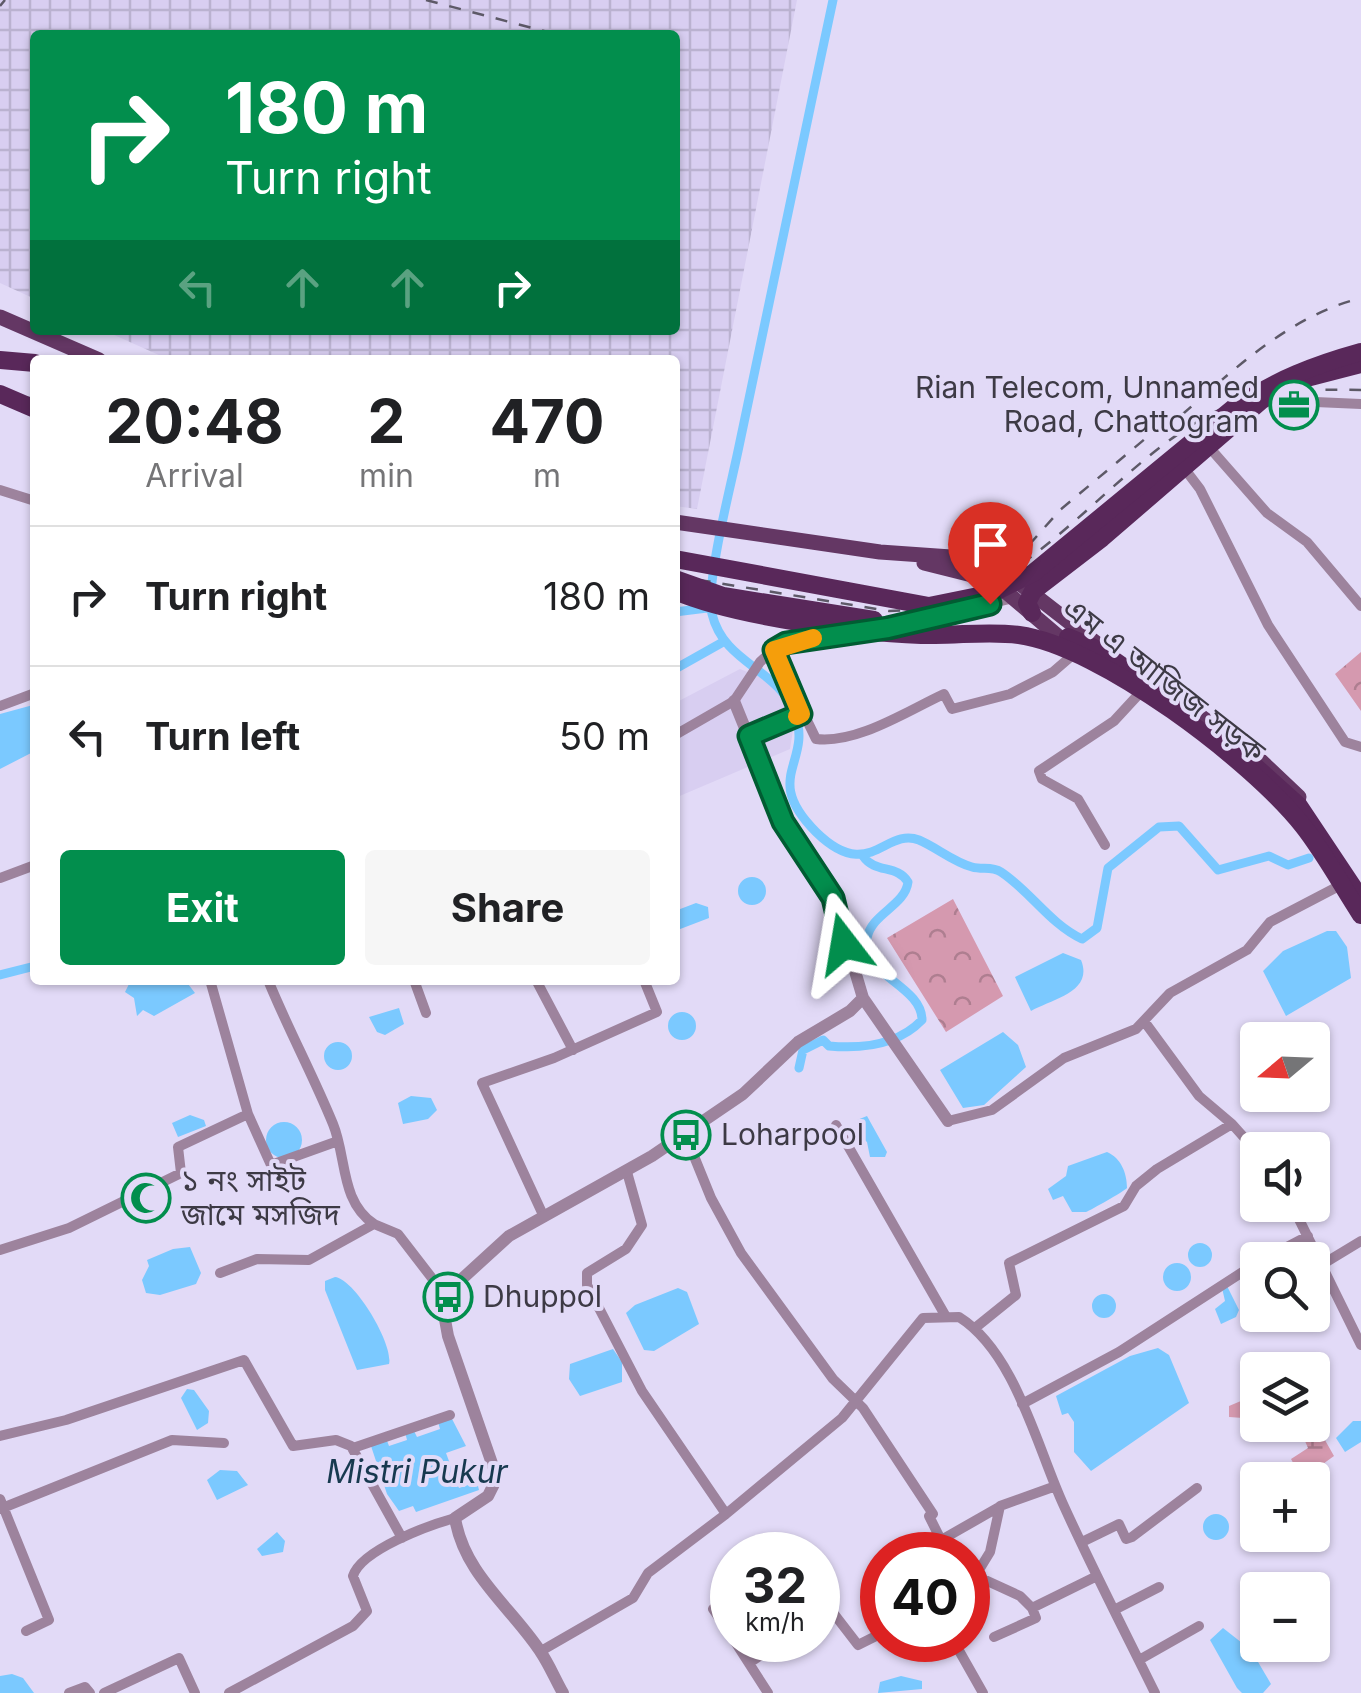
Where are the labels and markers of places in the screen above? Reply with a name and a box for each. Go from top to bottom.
place label: Rian Telecom, Unnamed Road, Chattogram [915,369,1259,439]
office icon: Rian Telecom, Unnamed Road, Chattogram [1268,379,1320,431]
pin [948,502,1033,605]
bus stop icon: Loharpool [660,1109,712,1161]
place label: Loharpool [721,1116,864,1152]
place label: ১ নং সাইট জামে মসজিদ [180,1162,340,1232]
mosque icon: ১ নং সাইট জামে মসজিদ [120,1172,172,1224]
bus stop icon: Dhuppol [422,1271,474,1323]
place label: Dhuppol [483,1278,602,1314]

